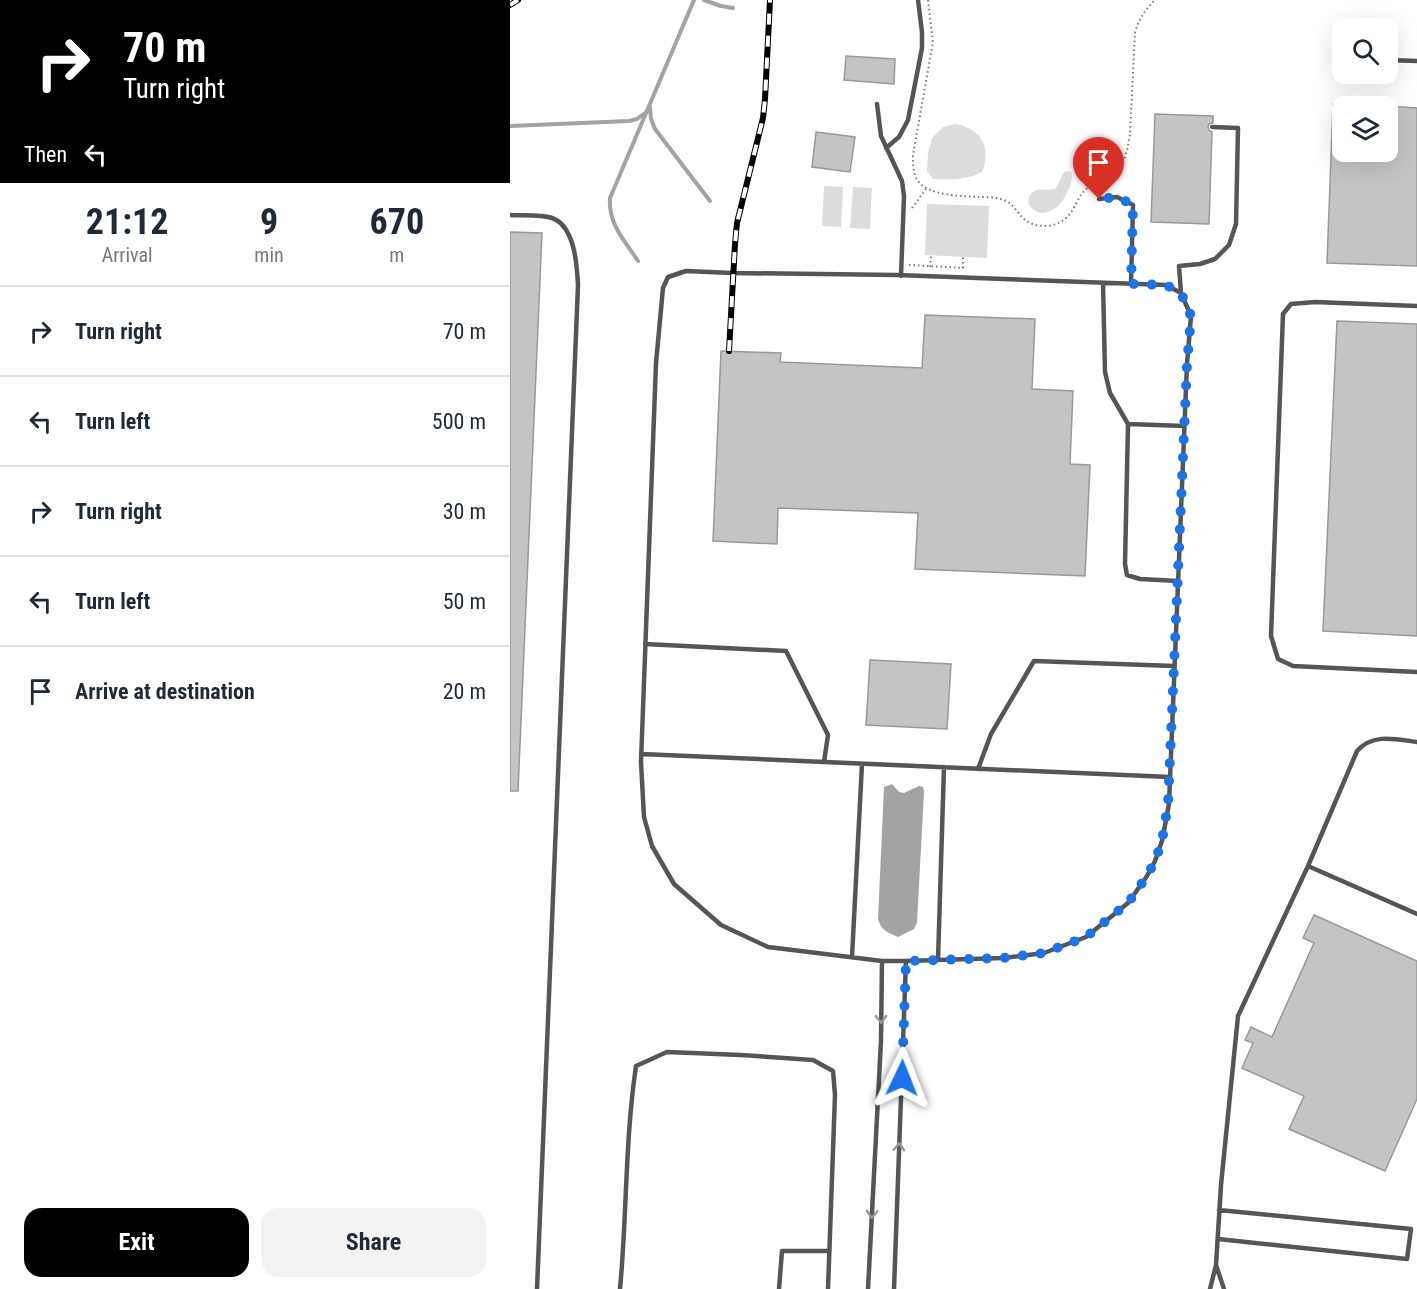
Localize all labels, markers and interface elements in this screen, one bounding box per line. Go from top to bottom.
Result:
map controls [1332,18,1398,162]
button: search [1332,18,1398,84]
text: 70 m [123,23,206,72]
icon: right [24,24,102,102]
text: Turn right [123,73,225,105]
button: layers [1332,96,1398,162]
pin [1073,137,1124,199]
icon: left [79,138,112,171]
text: Then [24,142,67,167]
icon: arrive [1082,146,1115,179]
text: 21:12 [86,201,168,243]
text: 9 [260,201,278,243]
text: 670 [370,201,424,243]
text: Arrival [102,243,153,267]
text: min [254,243,284,267]
text: m [389,243,404,267]
icon: right [24,315,57,348]
text: Turn right [75,319,162,344]
text: 70 m [443,319,486,344]
icon: left [24,405,57,438]
text: Turn left [75,409,150,434]
text: 500 m [432,409,486,434]
icon: right [24,495,57,528]
text: Turn right [75,499,162,524]
text: 30 m [443,499,486,524]
icon: left [24,585,57,618]
text: Turn left [75,589,150,614]
text: 50 m [443,589,486,614]
icon: arrive [24,675,57,708]
text: Arrive at destination [75,679,255,704]
text: 20 m [443,679,486,704]
one-way arrow [875,1015,887,1024]
position arrow [870,1046,934,1110]
one-way arrow [893,1142,906,1151]
button: Exit [24,1208,249,1277]
button: Share [261,1208,486,1277]
one-way arrow [866,1210,879,1219]

